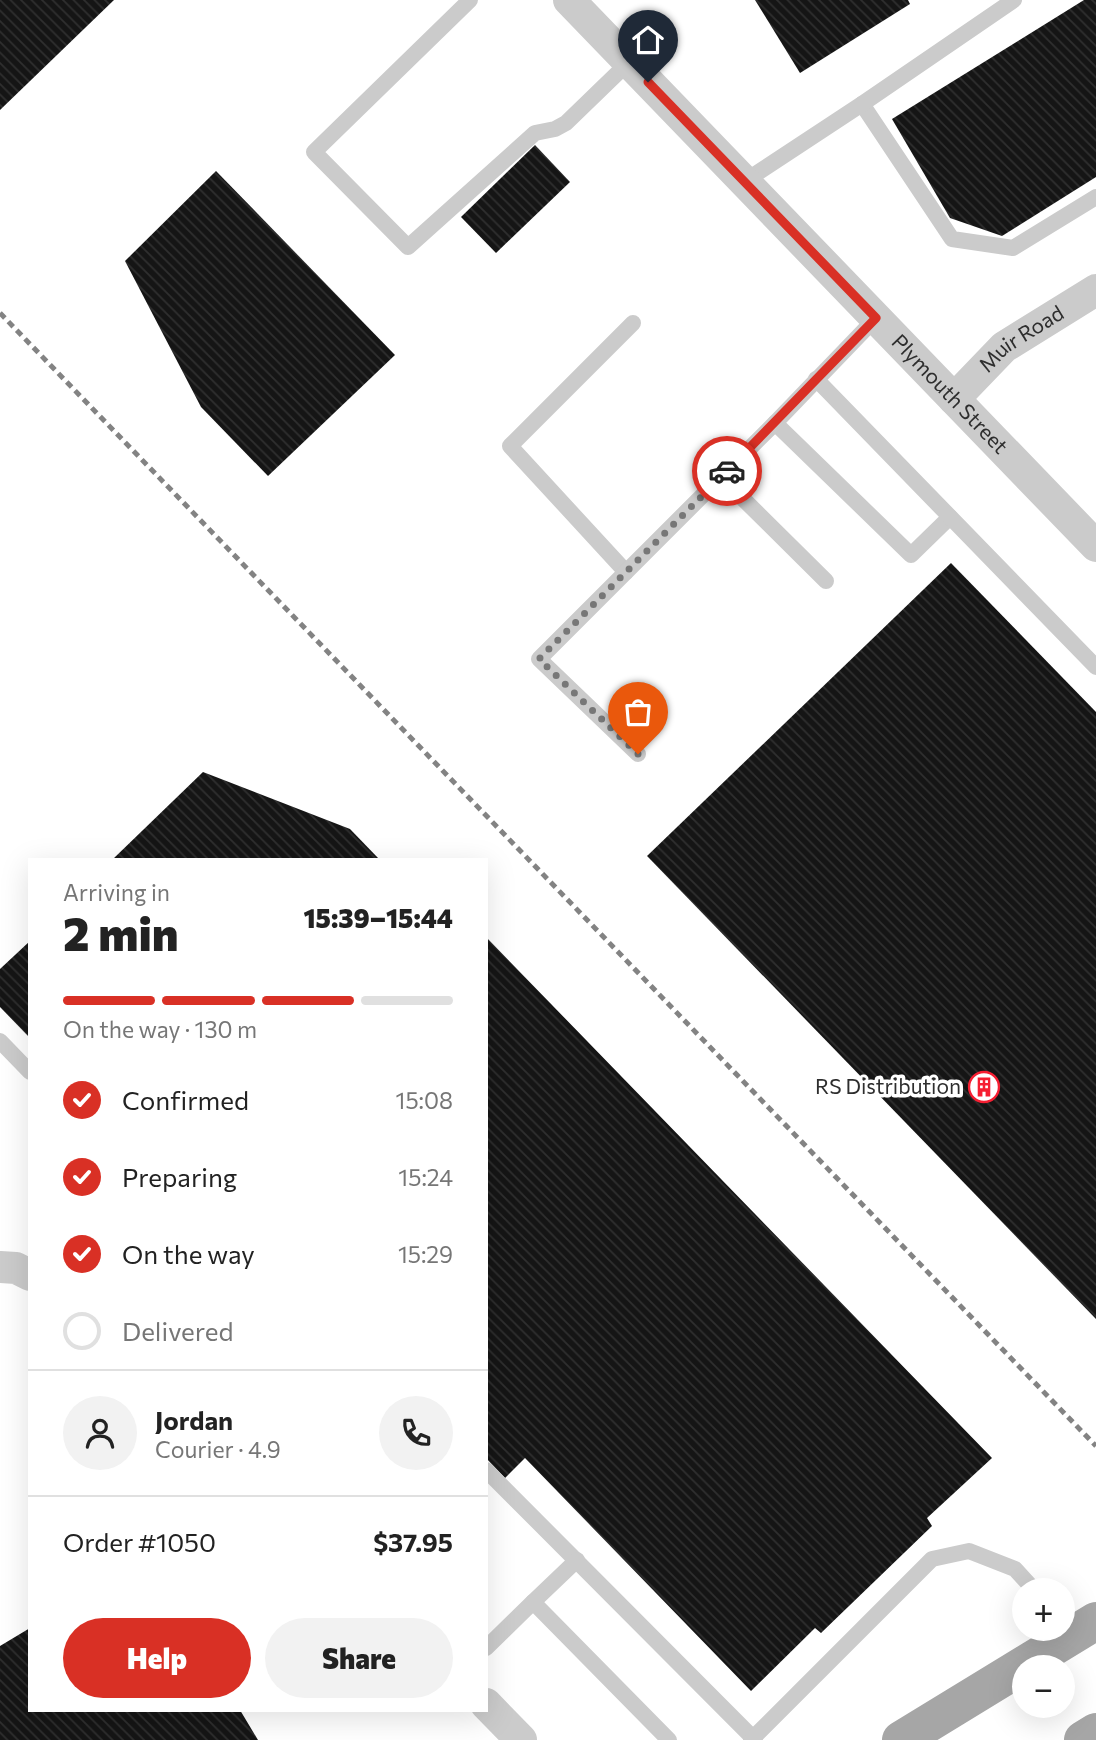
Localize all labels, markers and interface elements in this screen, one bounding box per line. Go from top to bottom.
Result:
pin [618,10,678,82]
icon: home [629,21,667,59]
street label: Muir Road [973,299,1068,377]
street label: Plymouth Street [887,328,1014,458]
courier [692,436,762,506]
icon: car [708,452,746,490]
pin [608,682,668,754]
icon: bag [619,693,657,731]
text: Arriving in [63,878,170,906]
text: 15:39–15:44 [303,902,453,933]
text: 2 min [63,904,179,960]
text: On the way · 130 m [63,1015,257,1043]
building icon: RS Distribution [967,1070,1001,1104]
place label: RS Distribution [815,1073,961,1098]
icon: check [63,1081,101,1119]
text: Confirmed [122,1084,249,1115]
text: 15:08 [396,1086,453,1114]
icon: check [63,1158,101,1196]
text: Preparing [122,1161,237,1192]
text: 15:24 [398,1163,453,1191]
icon: check [63,1235,101,1273]
text: On the way [122,1238,255,1269]
text: 15:29 [398,1240,453,1268]
text: Delivered [122,1315,233,1346]
button: person [63,1396,137,1470]
button: phone [379,1396,453,1470]
text: Jordan [155,1404,233,1435]
text: Courier · 4.9 [155,1435,281,1463]
text: Order #1050 [63,1526,216,1557]
text: $37.95 [373,1526,453,1557]
map controls [1012,1578,1075,1718]
button: + [1012,1578,1075,1641]
button: Help [63,1618,251,1698]
button: Share [265,1618,453,1698]
button: − [1012,1655,1075,1718]

